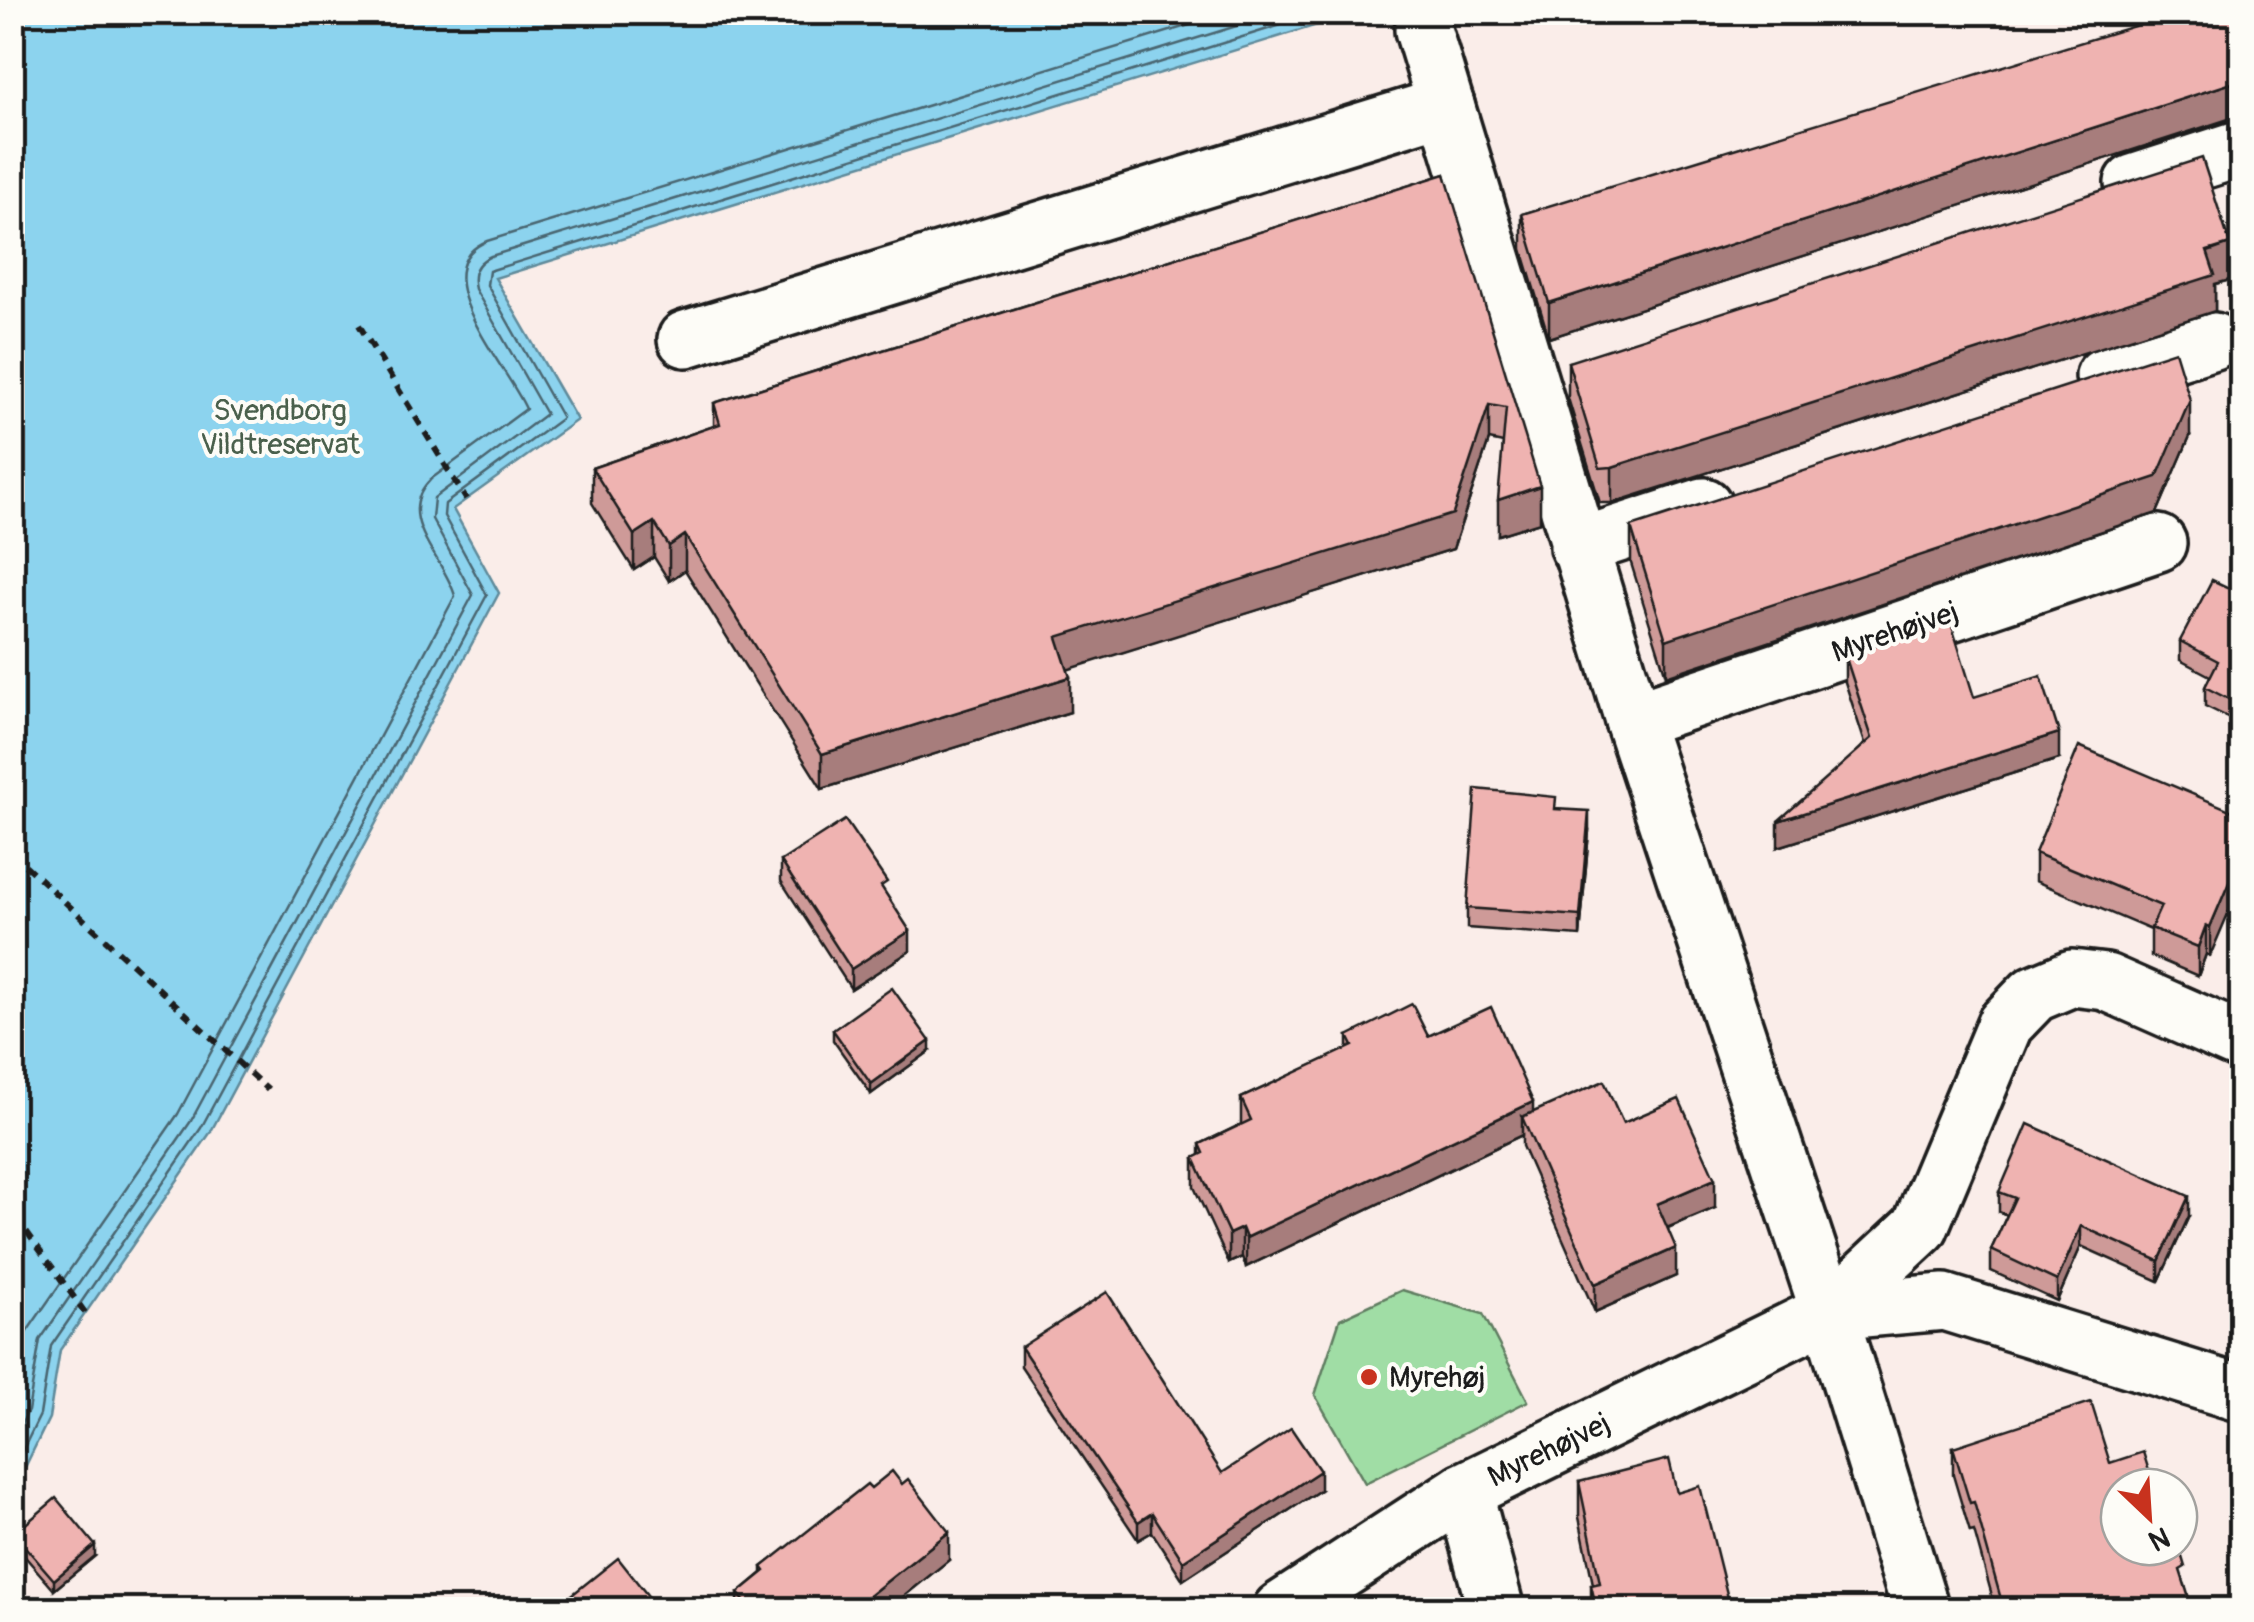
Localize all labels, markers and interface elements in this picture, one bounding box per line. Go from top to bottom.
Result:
park label: Svendborg Vildtreservat [200,392,361,463]
street label: Myrehøjvej [1827,593,1963,671]
place label: Myrehøj [1389,1359,1485,1396]
marker: Myrehøj [1358,1366,1380,1388]
street label: Myrehøjvej [1482,1405,1616,1495]
north arrow [2099,1467,2199,1567]
text: N [2143,1518,2175,1558]

